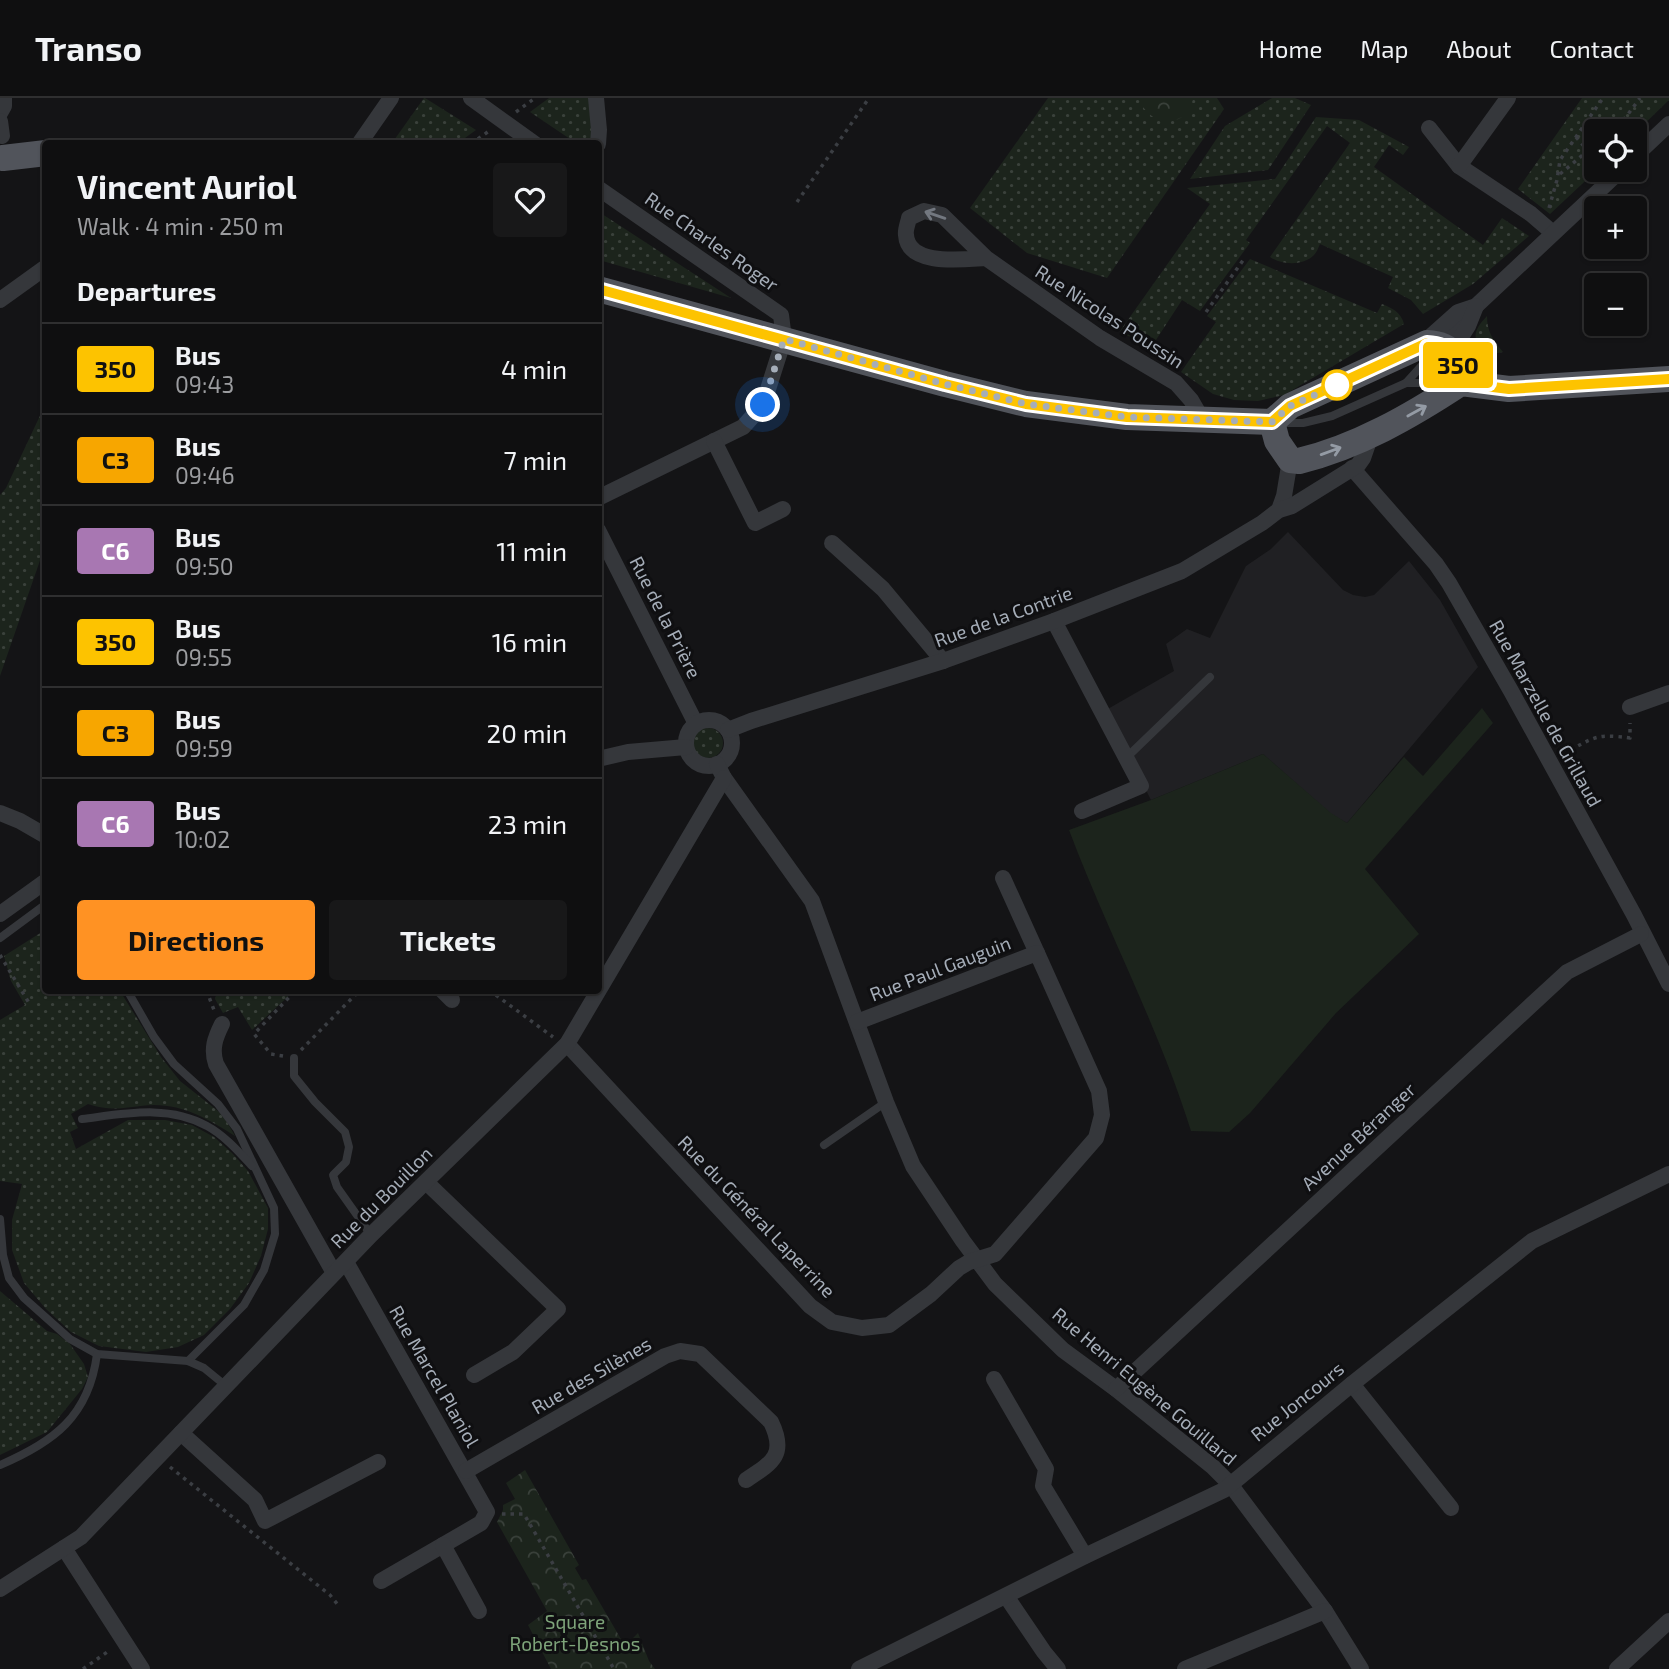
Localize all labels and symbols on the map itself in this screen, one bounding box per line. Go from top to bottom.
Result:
street label: Rue Charles Roger [641,186,783,296]
one-way arrow [925,208,946,220]
street label: Rue Nicolas Poussin [1031,259,1189,373]
line badge: 350 [1418,342,1498,388]
unlabelled marker [1322,370,1352,400]
your location [745,387,780,422]
one-way arrow [1406,404,1427,417]
one-way arrow [1320,444,1342,456]
street label: Rue de la Prière [625,552,707,682]
street label: Rue de la Contrie [931,580,1075,652]
street label: Rue Marzelle de Grillaud [1485,615,1607,811]
street label: Rue Paul Gauguin [866,931,1014,1005]
street label: Avenue Béranger [1296,1077,1420,1195]
street label: Rue du Général Laperrine [674,1130,840,1302]
street label: Rue du Bouillon [325,1141,437,1253]
street label: Rue Marcel Planiol [385,1301,485,1451]
street label: Rue Henri Eugène Gouillard [1048,1302,1242,1470]
street label: Rue des Silènes [527,1332,655,1418]
street label: Rue Joncours [1246,1357,1348,1445]
park label: Square Robert-Desnos [510,1610,640,1655]

